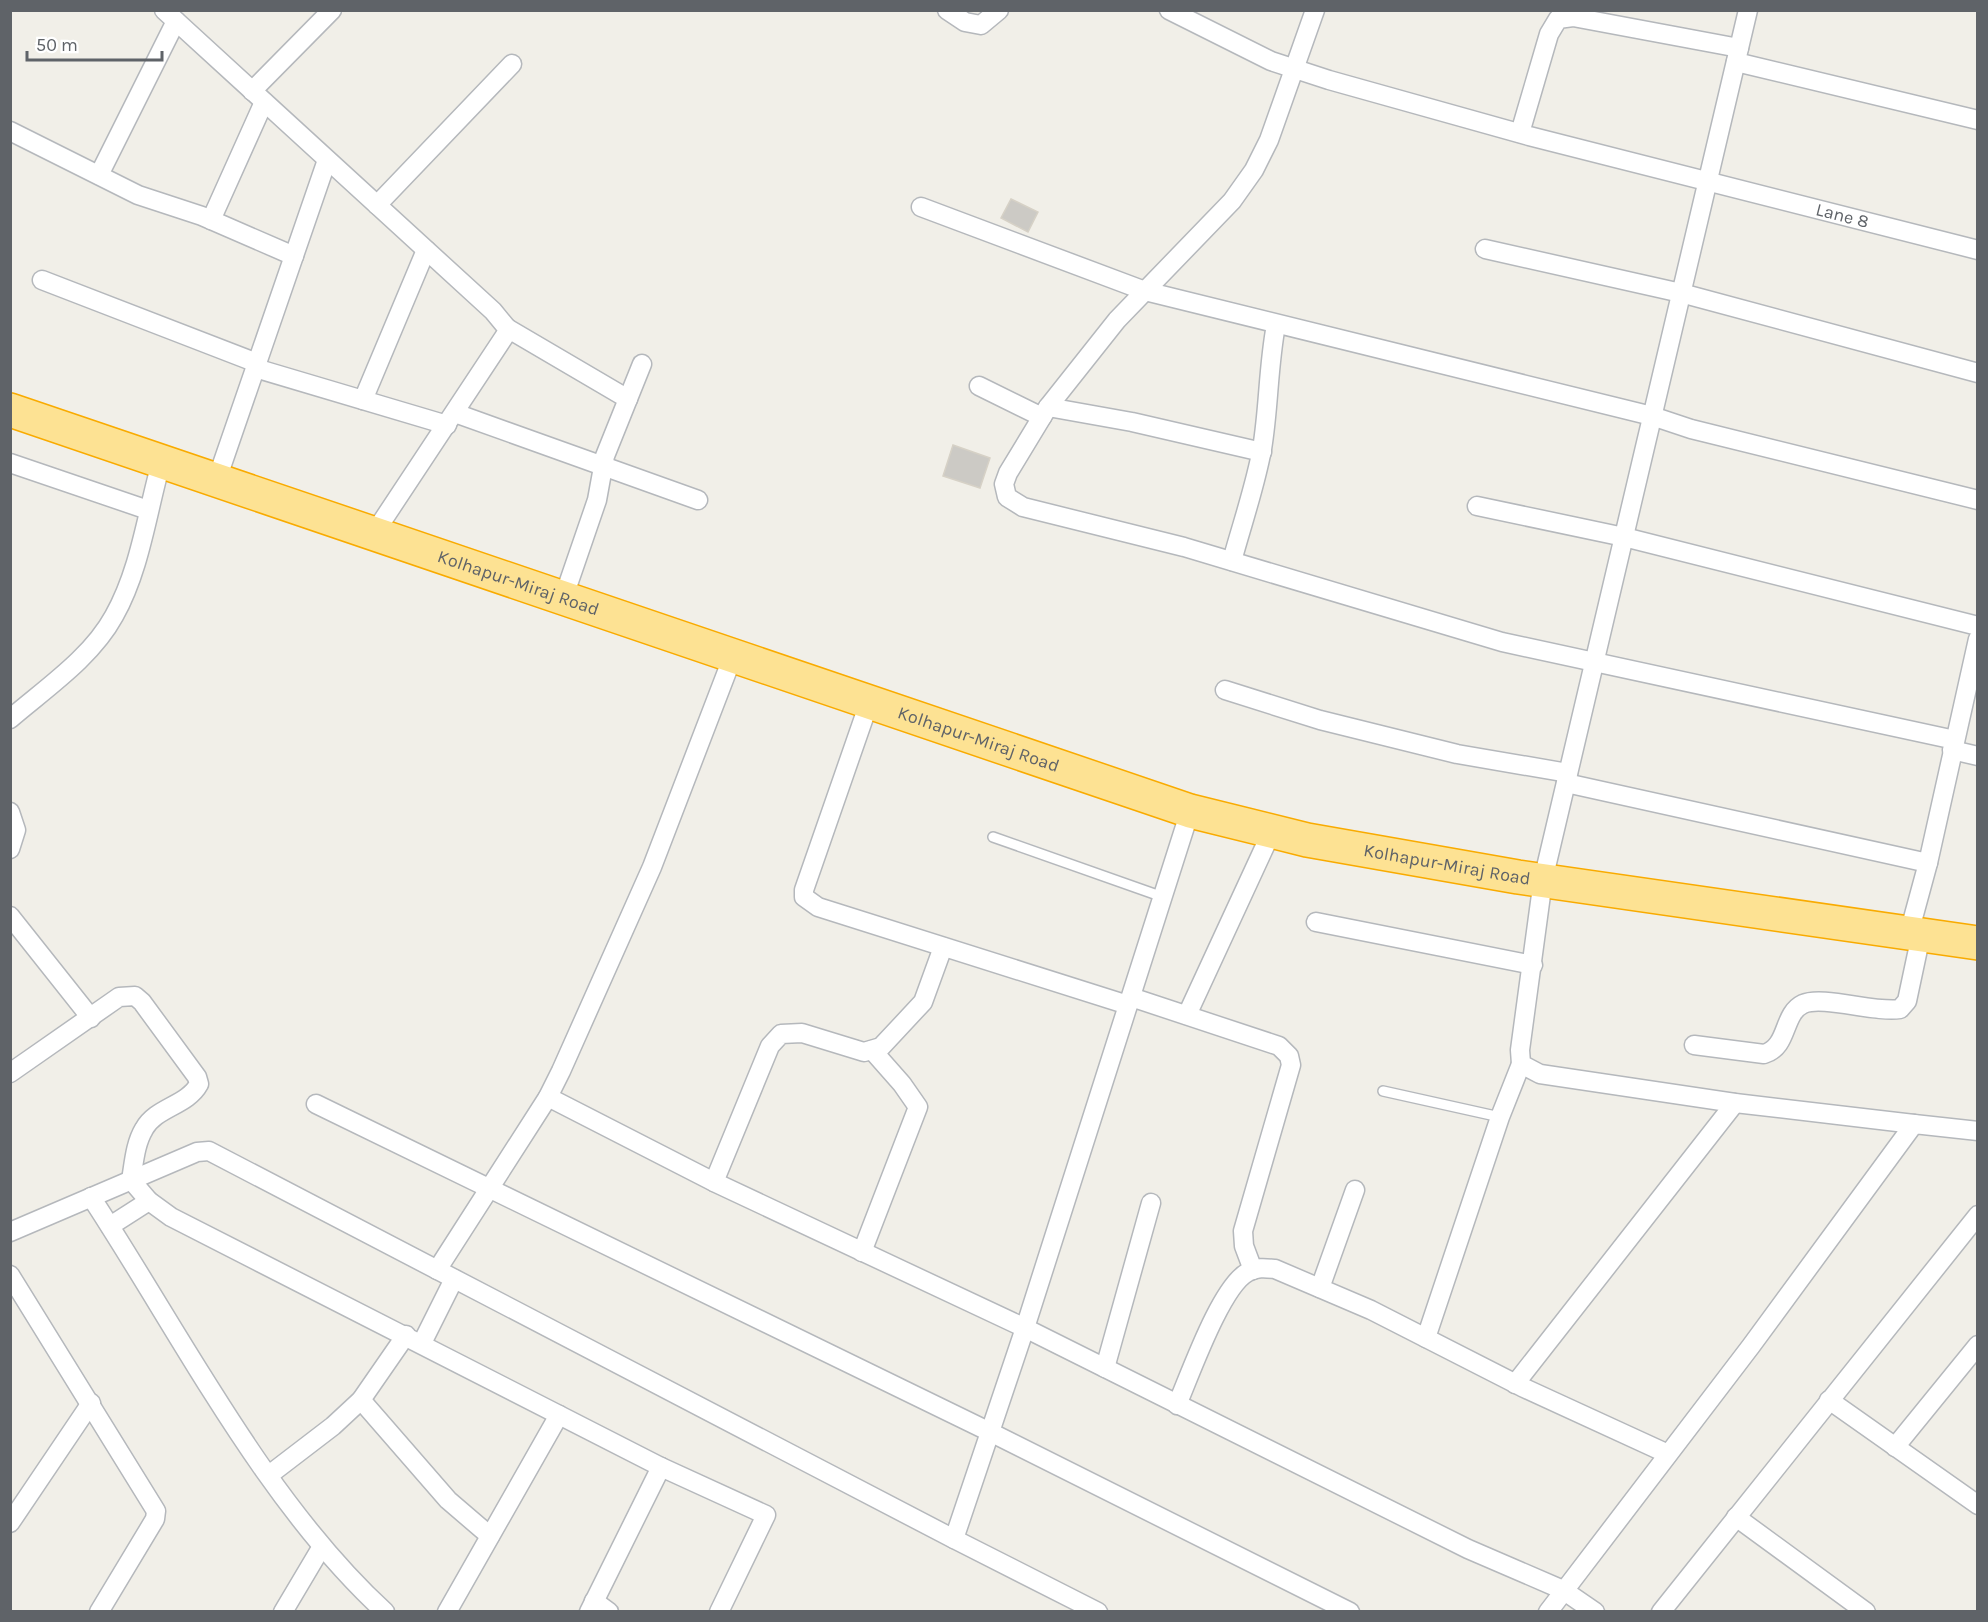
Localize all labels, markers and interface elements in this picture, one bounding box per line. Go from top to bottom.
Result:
scale bar [27,24,162,62]
text: 50 m [36,34,78,56]
street label: Lane 8 [1814,198,1871,233]
street label: Kolhapur-Miraj Road [435,545,602,620]
street label: Kolhapur-Miraj Road [895,702,1062,777]
street label: Kolhapur-Miraj Road [1362,839,1532,890]

